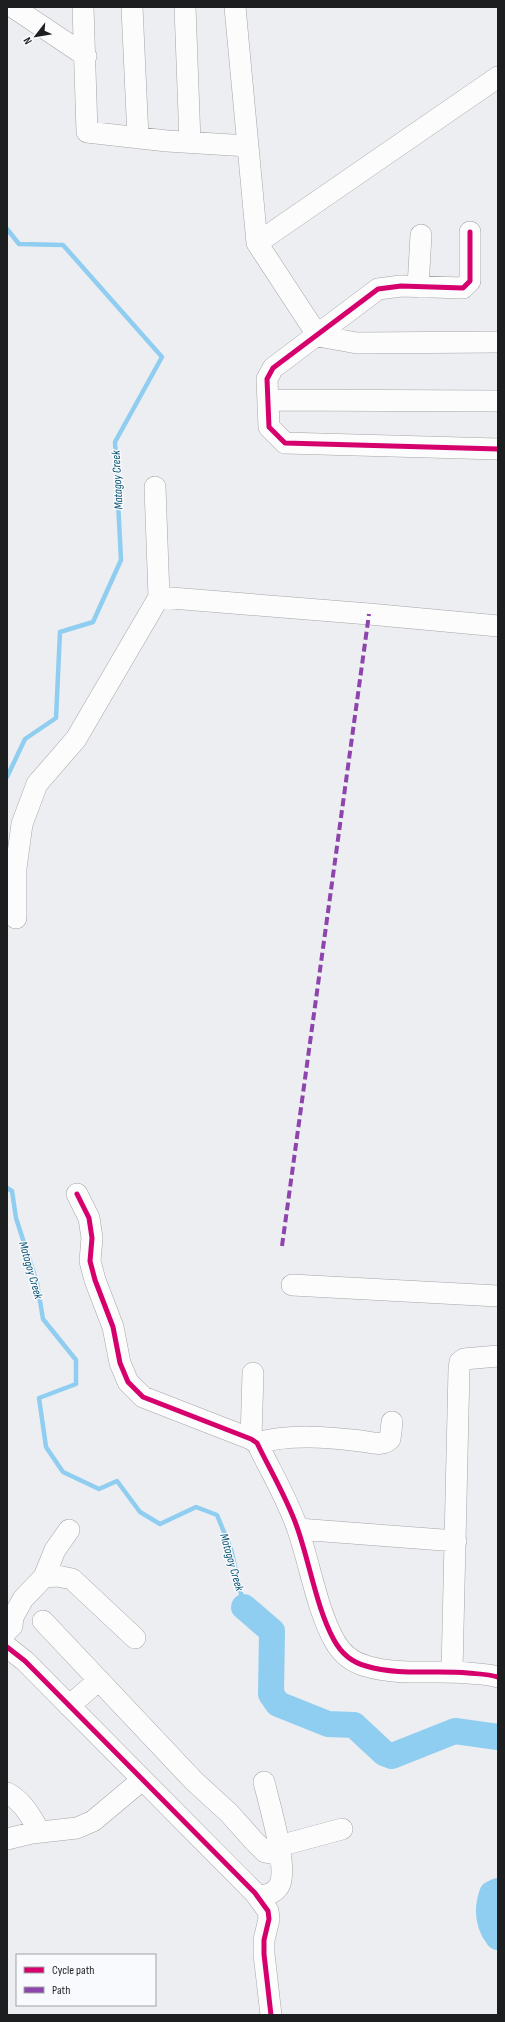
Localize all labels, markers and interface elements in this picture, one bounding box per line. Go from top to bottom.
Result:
north arrow [16,16,56,56]
text: N [21,35,35,47]
water label: Matagoy Creek [108,450,127,510]
water label: Matagoy Creek [15,1240,46,1301]
water label: Matagoy Creek [216,1532,247,1593]
legend [16,1954,156,2006]
text: Cycle path [52,1963,94,1978]
text: Path [52,1983,70,1998]

